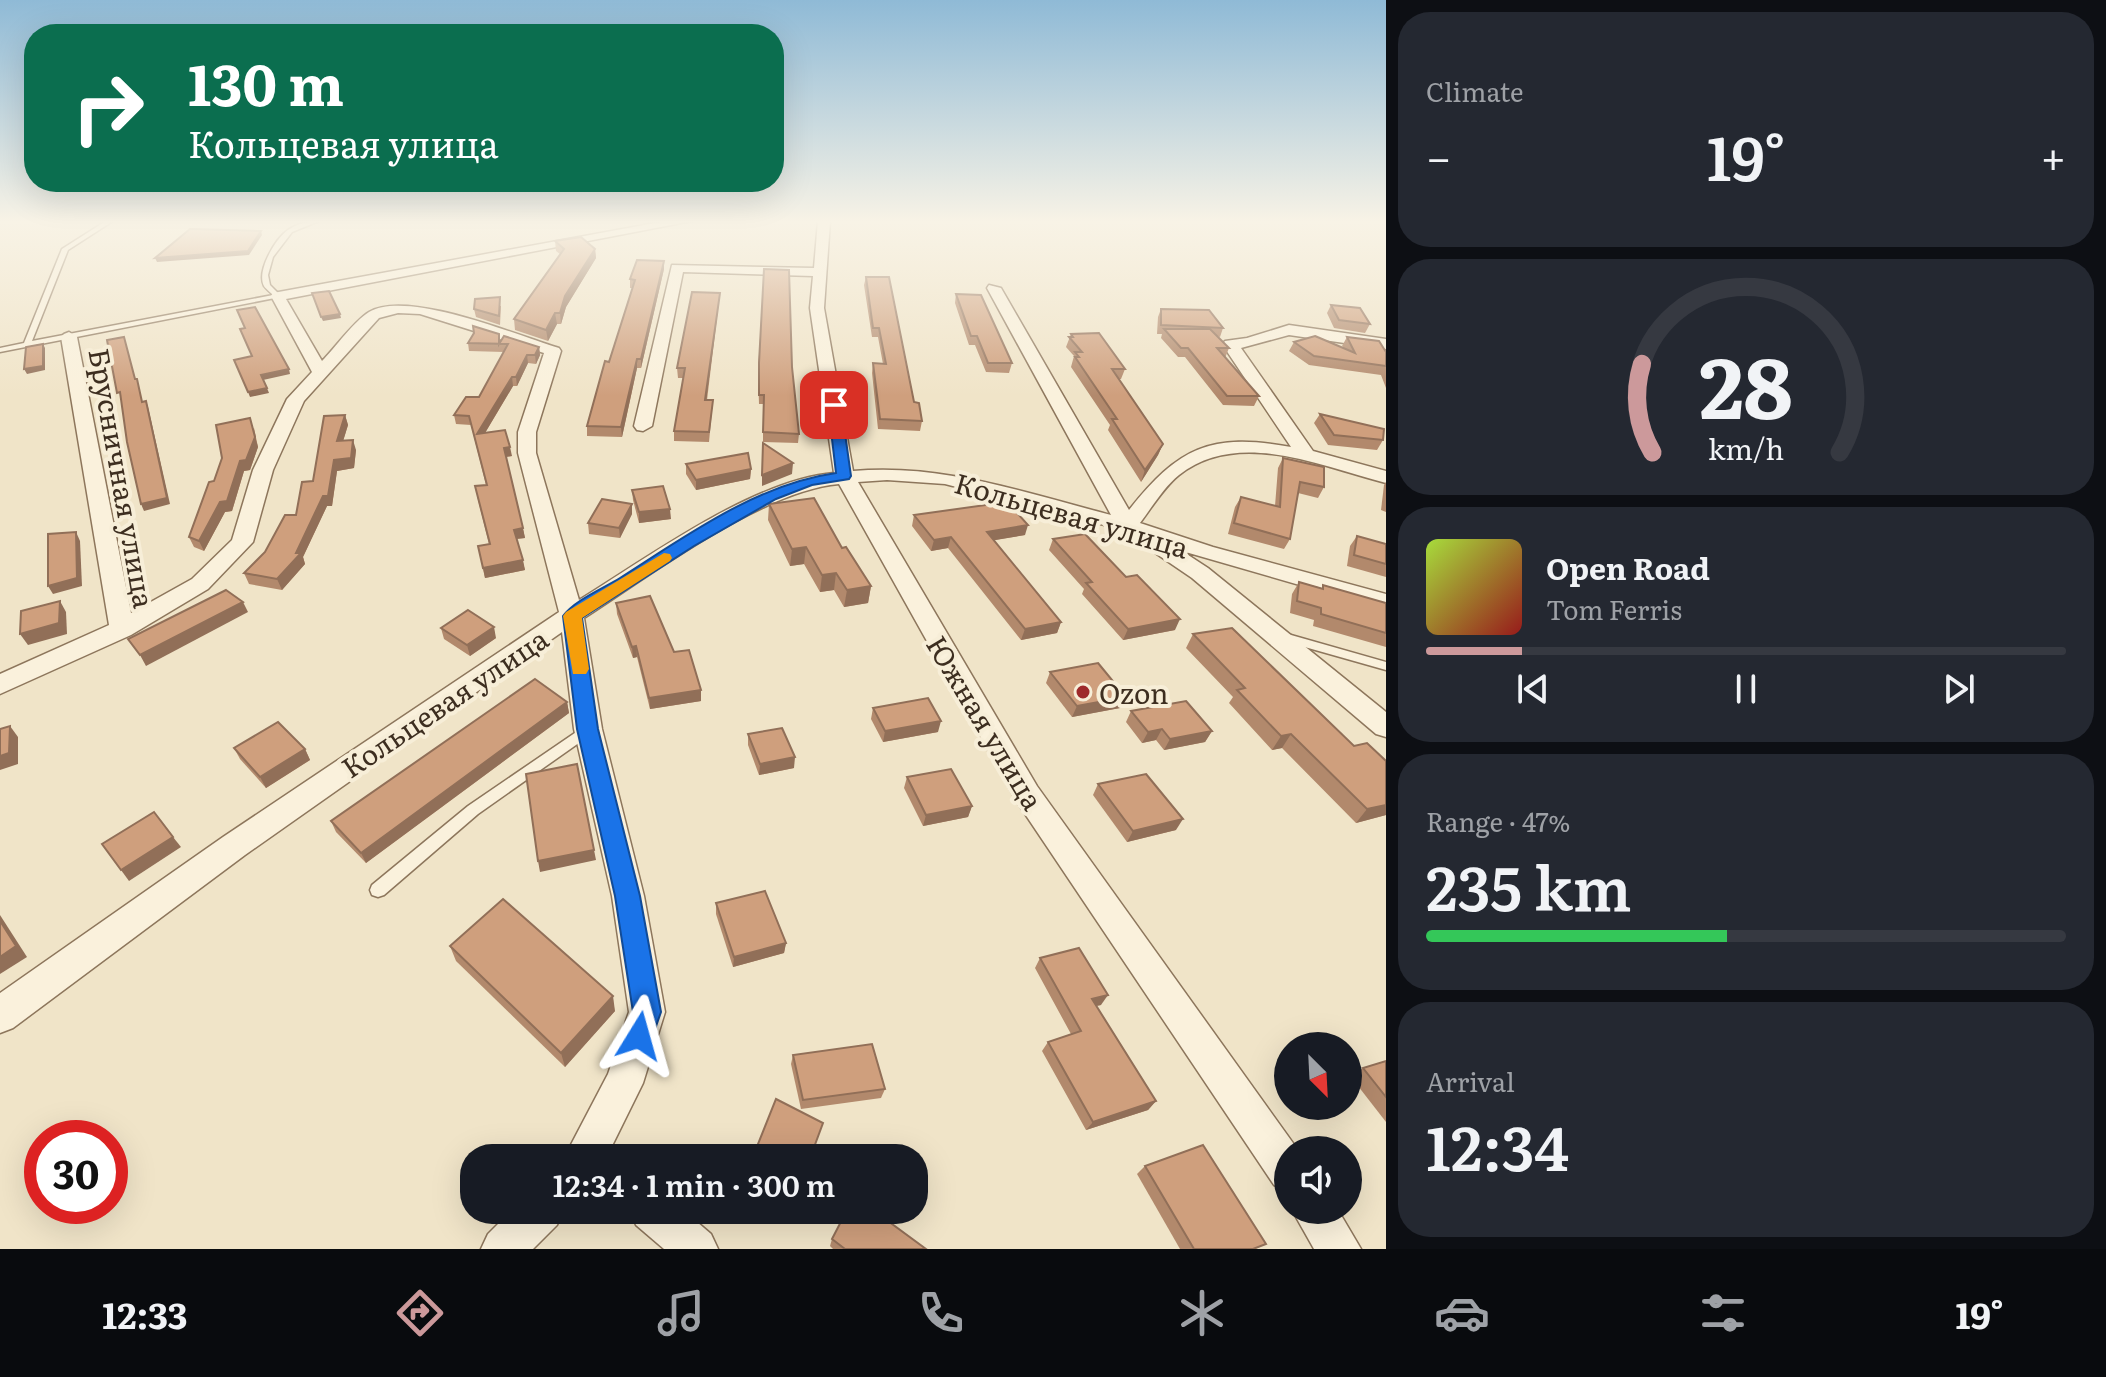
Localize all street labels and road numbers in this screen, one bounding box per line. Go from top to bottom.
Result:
street label: Брусничная улица [79,345,167,611]
street label: Кольцевая улица [950,461,1194,567]
street label: Кольцевая улица [332,617,556,787]
street label: Южная улица [917,627,1055,817]

